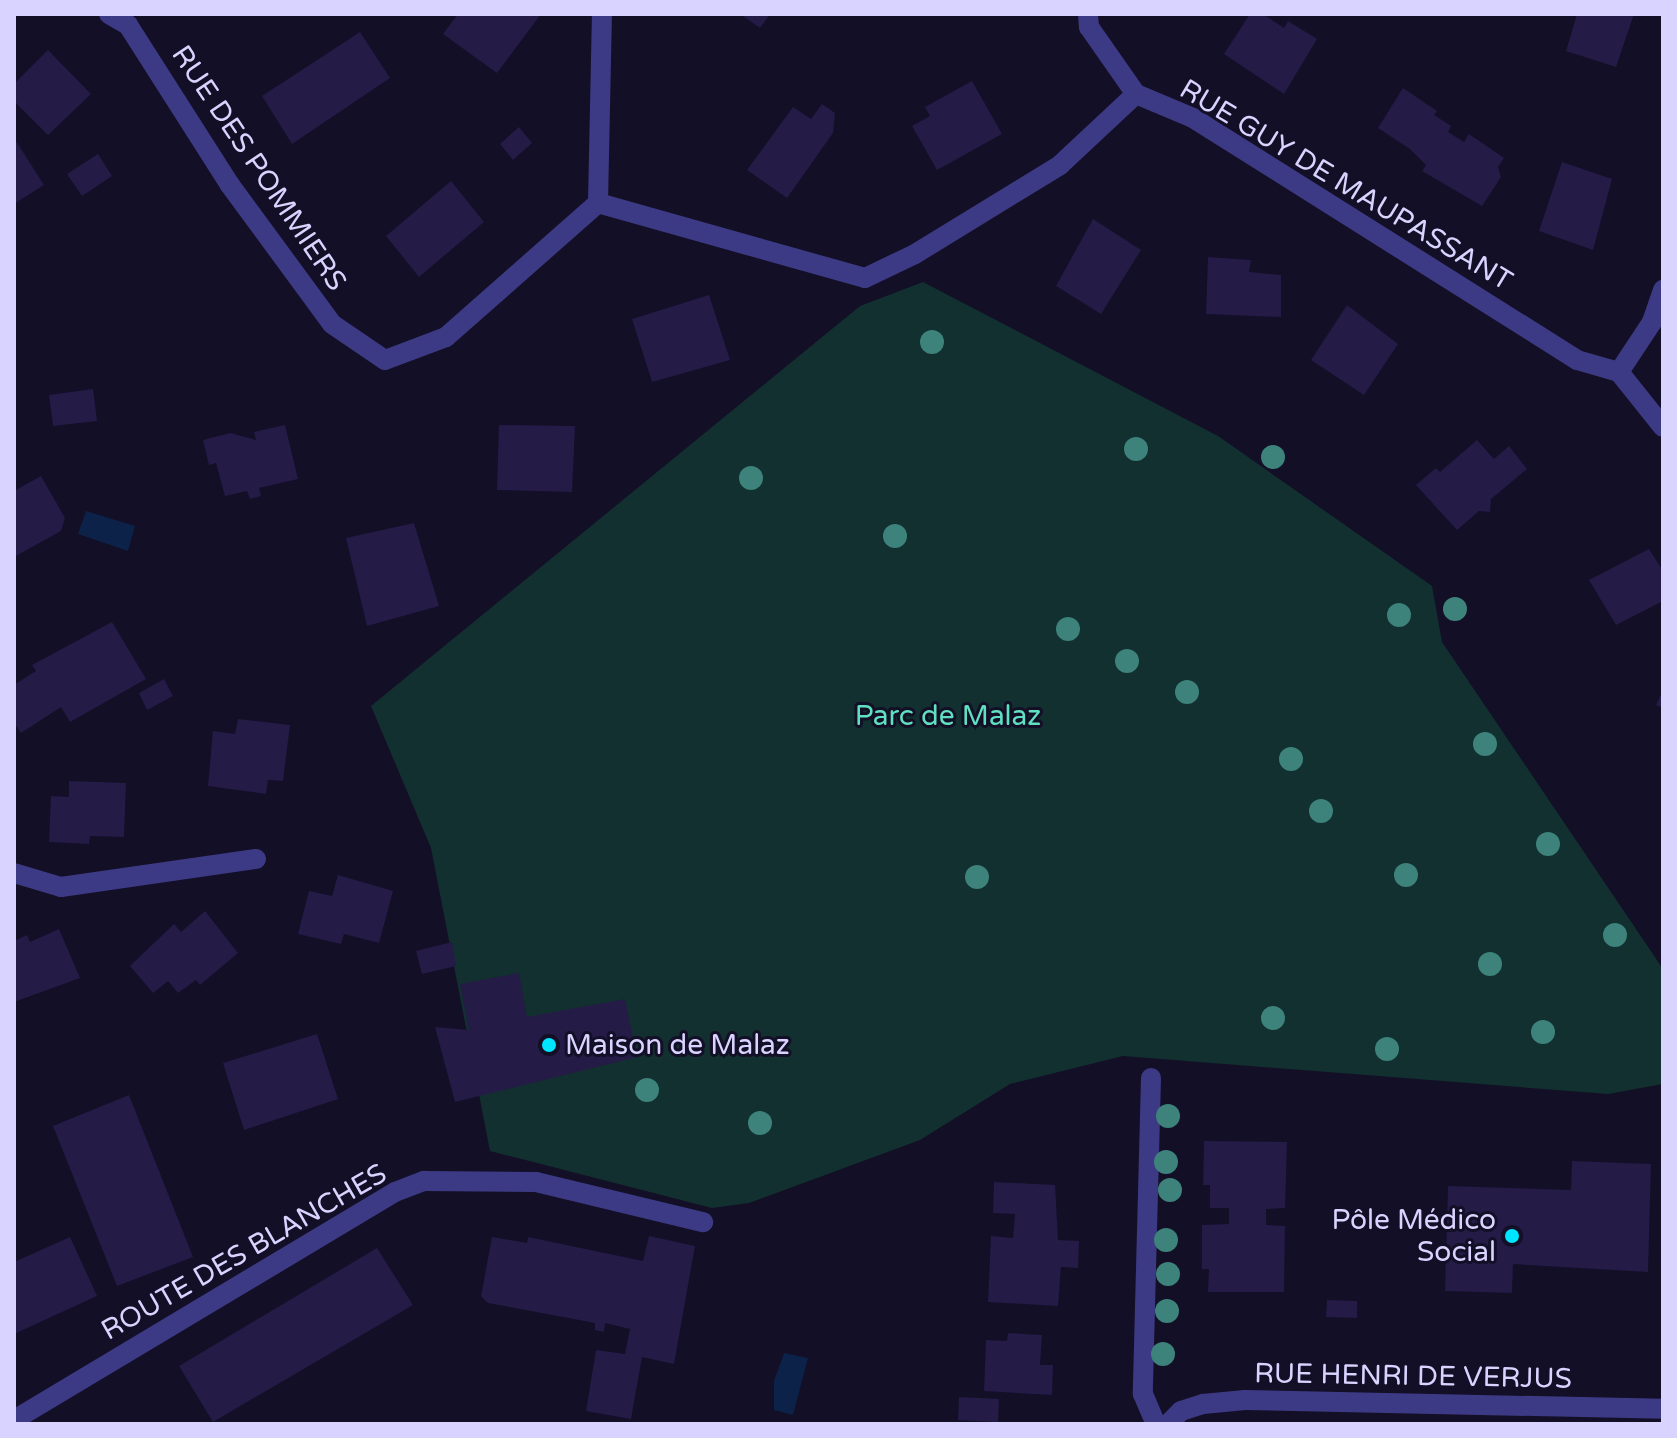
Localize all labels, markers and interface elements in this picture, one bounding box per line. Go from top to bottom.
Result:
street label: RUE DES POMMIERS [164,39,354,297]
street label: RUE GUY DE MAUPASSANT [1174,72,1518,298]
park label: Parc de Malaz [855,699,1041,733]
place label: Maison de Malaz [565,1028,790,1062]
marker: Maison de Malaz [540,1036,558,1054]
street label: ROUTE DES BLANCHES [95,1157,393,1347]
place label: Pôle Médico Social [1331,1203,1496,1269]
marker: Pôle Médico Social [1503,1227,1521,1245]
street label: RUE HENRI DE VERJUS [1254,1356,1572,1396]

